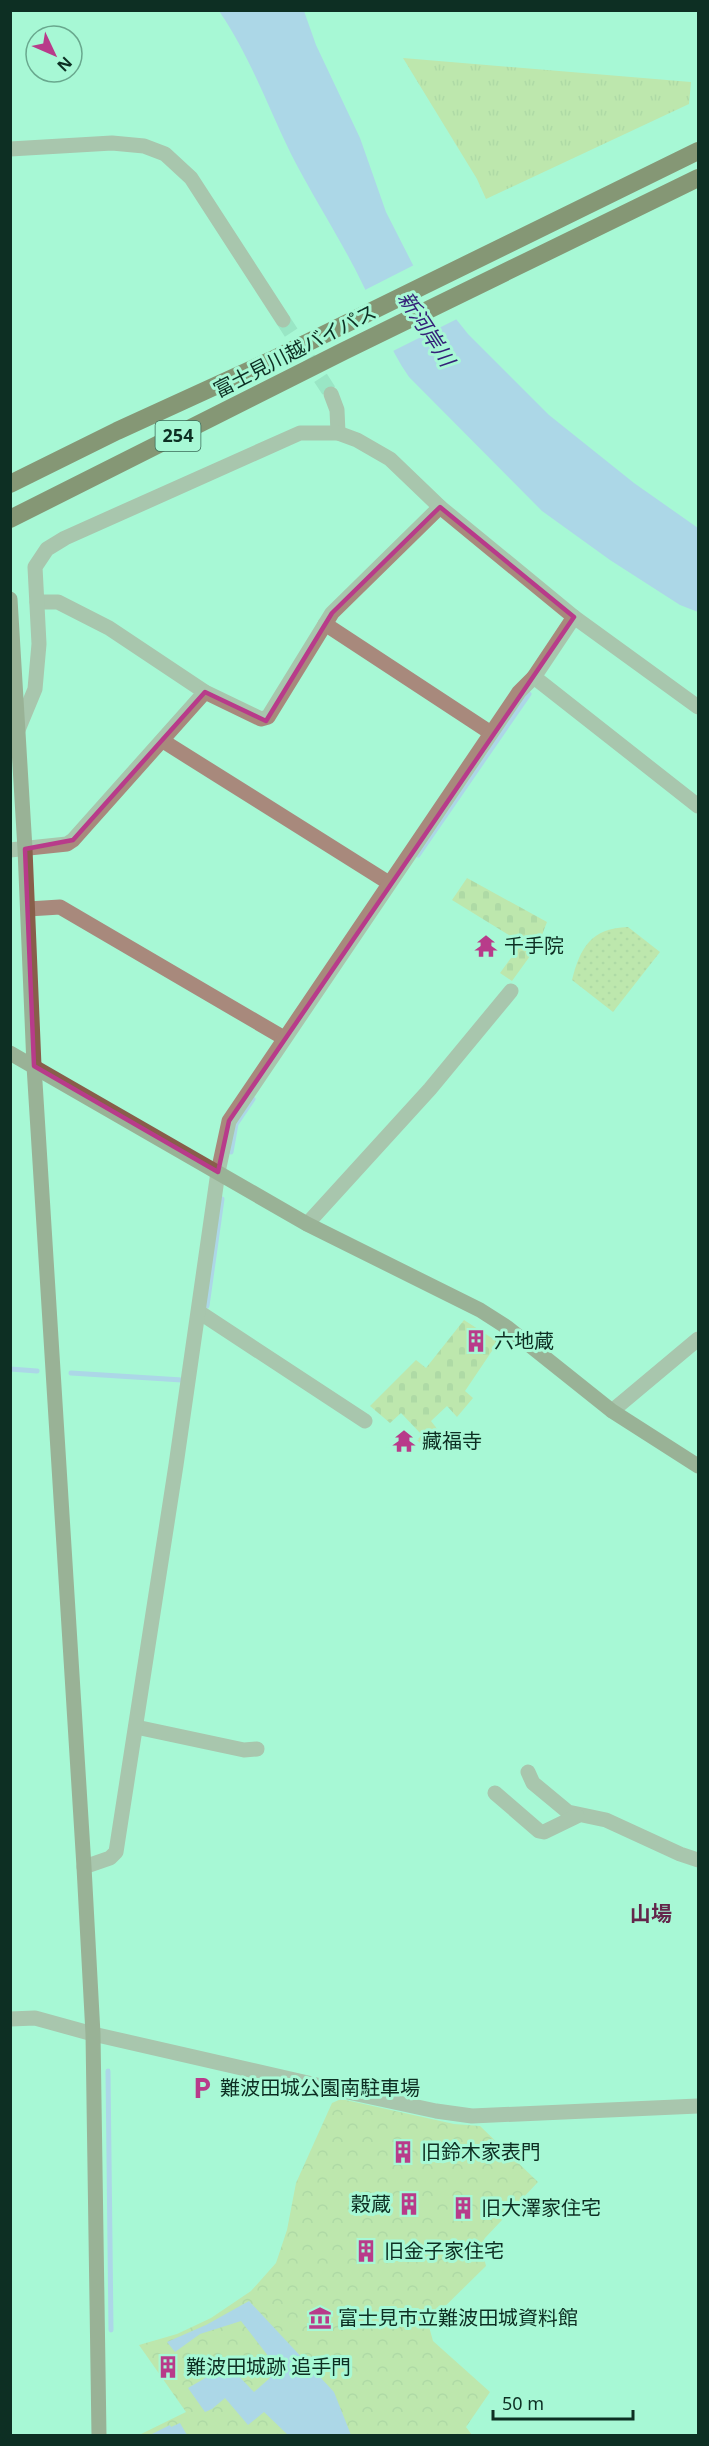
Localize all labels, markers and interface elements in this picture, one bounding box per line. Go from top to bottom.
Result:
north arrow [24,24,84,84]
text: N [52,52,77,77]
water label: 新河岸川 [392,286,463,373]
street label: 富士見川越バイパス [209,298,381,403]
road number: 254 [156,421,201,451]
place label: 千手院 [504,932,564,959]
temple icon: 千手院 [473,933,499,959]
place label: 六地蔵 [494,1327,554,1354]
building icon: 六地蔵 [463,1328,489,1354]
place label: 藏福寺 [422,1427,482,1454]
temple icon: 藏福寺 [391,1428,417,1454]
district label: 山場 [630,1899,672,1927]
place label: 難波田城公園南駐車場 [220,2074,420,2101]
parking icon: 難波田城公園南駐車場 [189,2075,215,2101]
place label: 旧鈴木家表門 [421,2138,541,2165]
building icon: 旧鈴木家表門 [390,2139,416,2165]
place label: 穀蔵 [351,2190,391,2217]
building icon: 穀蔵 [396,2191,422,2217]
place label: 旧大澤家住宅 [481,2194,601,2221]
building icon: 旧大澤家住宅 [450,2195,476,2221]
place label: 旧金子家住宅 [384,2237,504,2264]
building icon: 旧金子家住宅 [353,2238,379,2264]
place label: 富士見市立難波田城資料館 [338,2304,578,2331]
museum icon: 富士見市立難波田城資料館 [307,2305,333,2331]
place label: 難波田城跡 追手門 [186,2353,351,2380]
building icon: 難波田城跡 追手門 [155,2354,181,2380]
scale bar [493,2383,632,2421]
text: 50 m [502,2391,544,2415]

